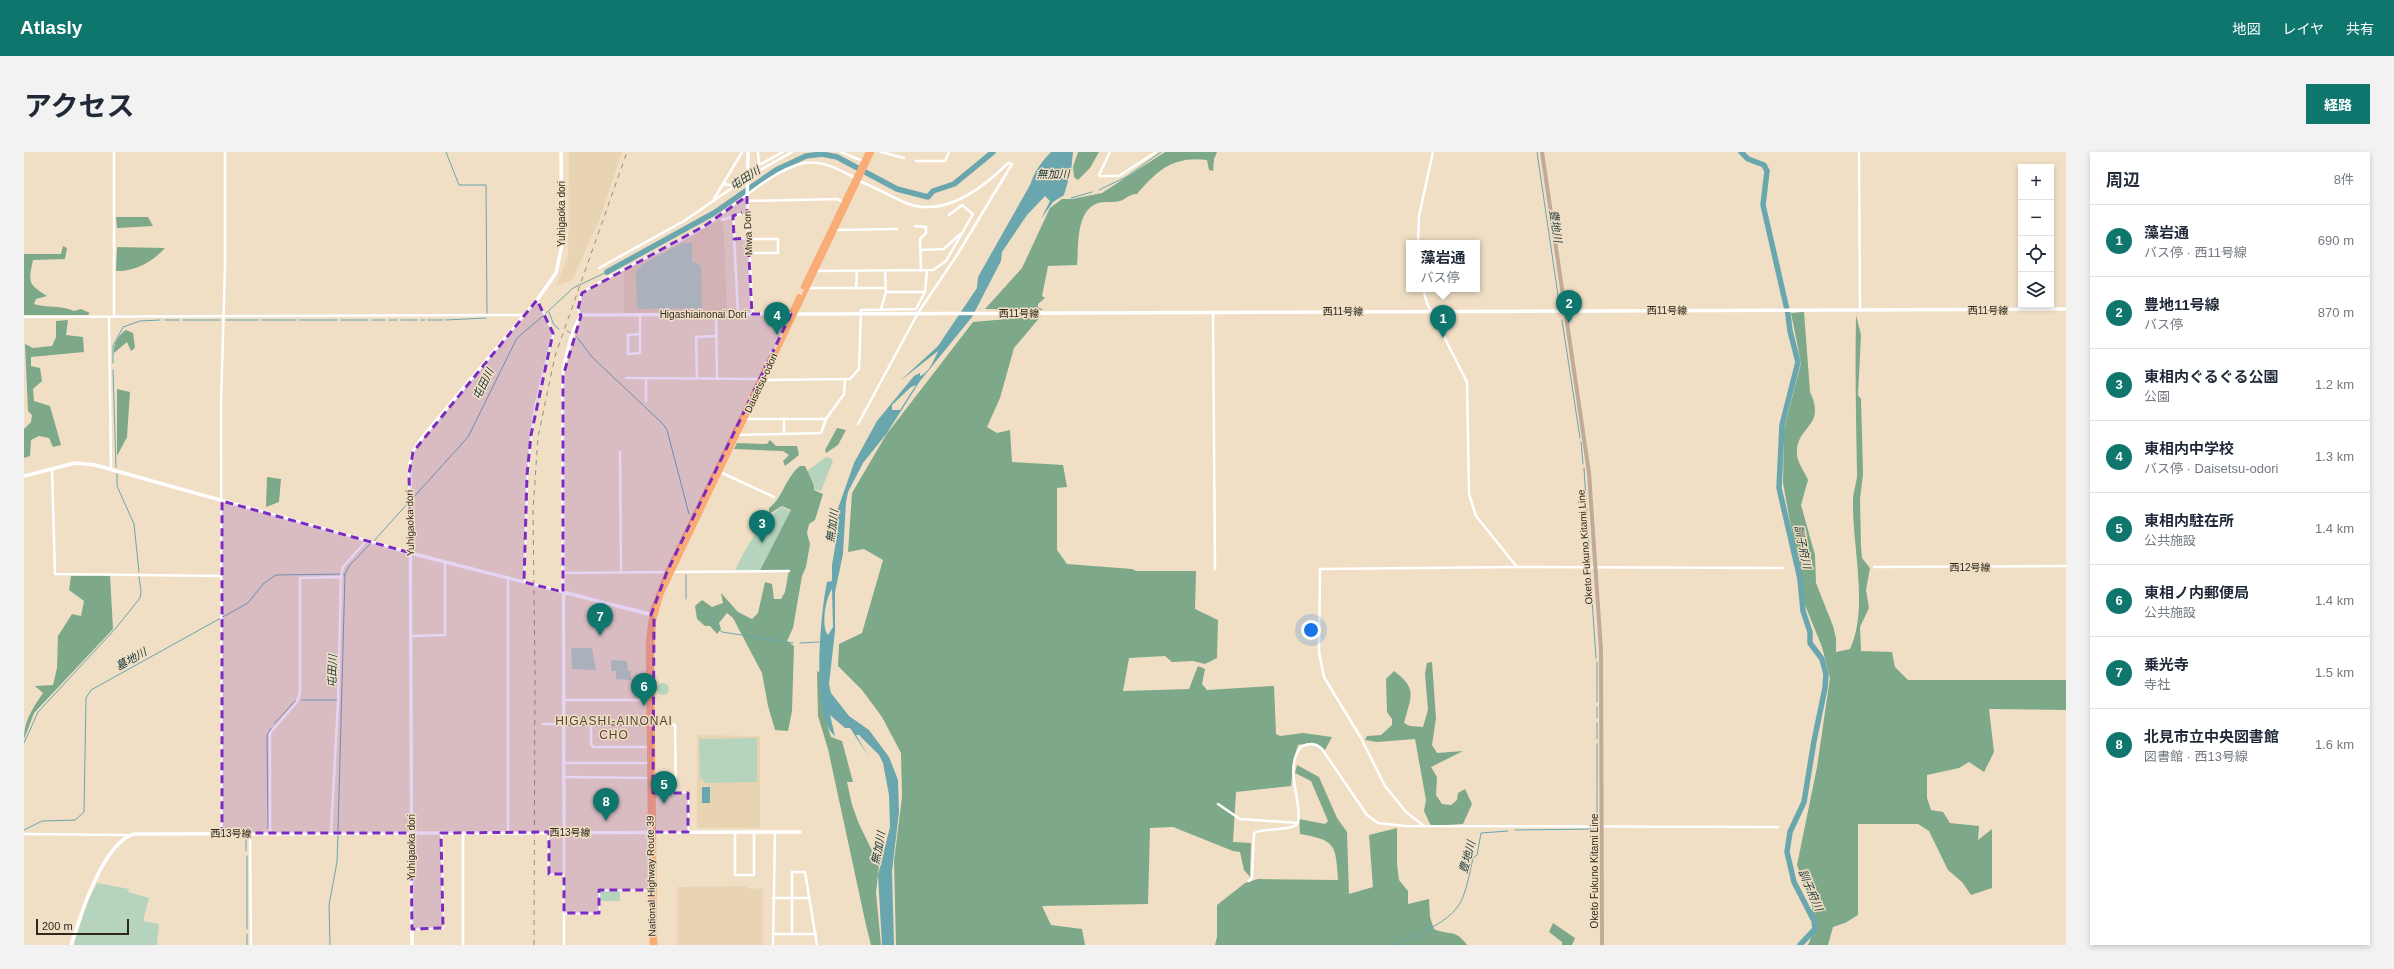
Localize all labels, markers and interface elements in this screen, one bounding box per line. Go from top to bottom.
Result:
text: Atlasly [20,17,82,38]
text: 地図 [2232,21,2260,37]
text: レイヤ [2282,21,2324,37]
text: 共有 [2346,21,2374,37]
button: 経路 [2306,84,2370,124]
text: アクセス [24,91,135,122]
water label: 屯田川 [728,163,763,192]
map controls [2018,164,2054,308]
button: + [2018,164,2054,200]
water label: 無加川 [1037,168,1070,180]
text: 周辺 [2106,171,2140,190]
text: 8件 [2334,172,2354,187]
street label: Yuhigaoka dori [556,181,567,247]
button: − [2018,200,2054,236]
water label: 豊地川 [1548,209,1564,244]
street label: Miwa Dori [742,211,754,255]
text: 藻岩通 [2144,224,2189,241]
text: 1 [2115,233,2123,248]
text: 690 m [2318,233,2354,248]
button: locate [2018,236,2054,272]
popup [1406,240,1480,292]
text: バス停 · 西11号線 [2144,245,2247,260]
text: 藻岩通 [1420,249,1466,266]
text: バス停 [1420,270,1460,285]
button: layers [2018,272,2054,308]
pin: 2 [1556,290,1582,323]
text: 豊地11号線 [2144,296,2220,313]
pin: 4 [764,302,790,335]
pin: 1 [1430,305,1456,338]
street label: 西11号線 [1647,305,1687,316]
street label: 西11号線 [1968,305,2008,316]
text: 2 [2115,305,2123,320]
text: 870 m [2318,305,2354,320]
street label: 西11号線 [1323,306,1363,317]
street label: 西11号線 [999,308,1039,319]
street label: Higashiainonai Dori [660,309,746,320]
text: バス停 [2144,317,2183,332]
street label: Daisetsu-odori [742,351,780,415]
water label: 屯田川 [470,366,496,401]
text: 東相内ぐるぐる公園 [2144,368,2278,385]
text: 3 [2115,377,2123,392]
text: 1.2 km [2315,377,2354,392]
text: 公園 [2144,389,2170,404]
text: 東相内中学校 [2144,440,2234,457]
text: 4 [2115,449,2123,464]
text: 1.3 km [2315,449,2354,464]
text: バス停 · Daisetsu-odori [2144,461,2278,476]
street label: Oketo Fukuno Kitami Line [1575,489,1594,605]
street label: Yuhigaoka dori [404,490,416,556]
water label: 無加川 [824,508,840,543]
pin: 3 [749,510,775,543]
text: 東相内駐在所 [2144,512,2234,529]
text: 5 [2115,521,2123,536]
text: 1.4 km [2315,521,2354,536]
water label: 訓子府川 [1793,524,1814,571]
text: 公共施設 [2144,533,2196,548]
street label: 西12号線 [1949,562,1991,573]
text: 東相ノ内郵便局 [2144,584,2249,601]
text: 6 [2115,593,2123,608]
text: 1.4 km [2315,593,2354,608]
pin: 7 [587,603,613,636]
text: 公共施設 [2144,605,2196,620]
your location [1301,620,1321,640]
water label: 墓地川 [114,645,149,672]
water label: 屯田川 [325,653,339,688]
text: 乗光寺 [2144,656,2189,673]
text: 7 [2115,665,2123,680]
text: 1.5 km [2315,665,2354,680]
pin: 6 [631,673,657,706]
text: 寺社 [2144,677,2170,692]
district label: HIGASHI-AINONAI CHO [555,714,673,742]
text: 北見市立中央図書館 [2144,728,2279,745]
text: 8 [2115,737,2123,752]
text: 1.6 km [2315,737,2354,752]
text: 図書館 · 西13号線 [2144,749,2248,764]
pin: 5 [651,771,677,804]
pin: 8 [593,788,619,821]
street label: Oketo Fukuno Kitami Line [1589,813,1600,929]
street label: Yuhigaoka dori [406,814,417,880]
street label: National Highway Route 39 [644,815,658,937]
street label: 西13号線 [549,827,591,838]
street label: 西13号線 [210,828,252,839]
water label: 無加川 [869,830,887,865]
water label: 豊地川 [1457,839,1477,874]
water label: 訓子府川 [1797,867,1826,913]
scale bar [36,917,129,936]
text: 200 m [42,920,73,932]

